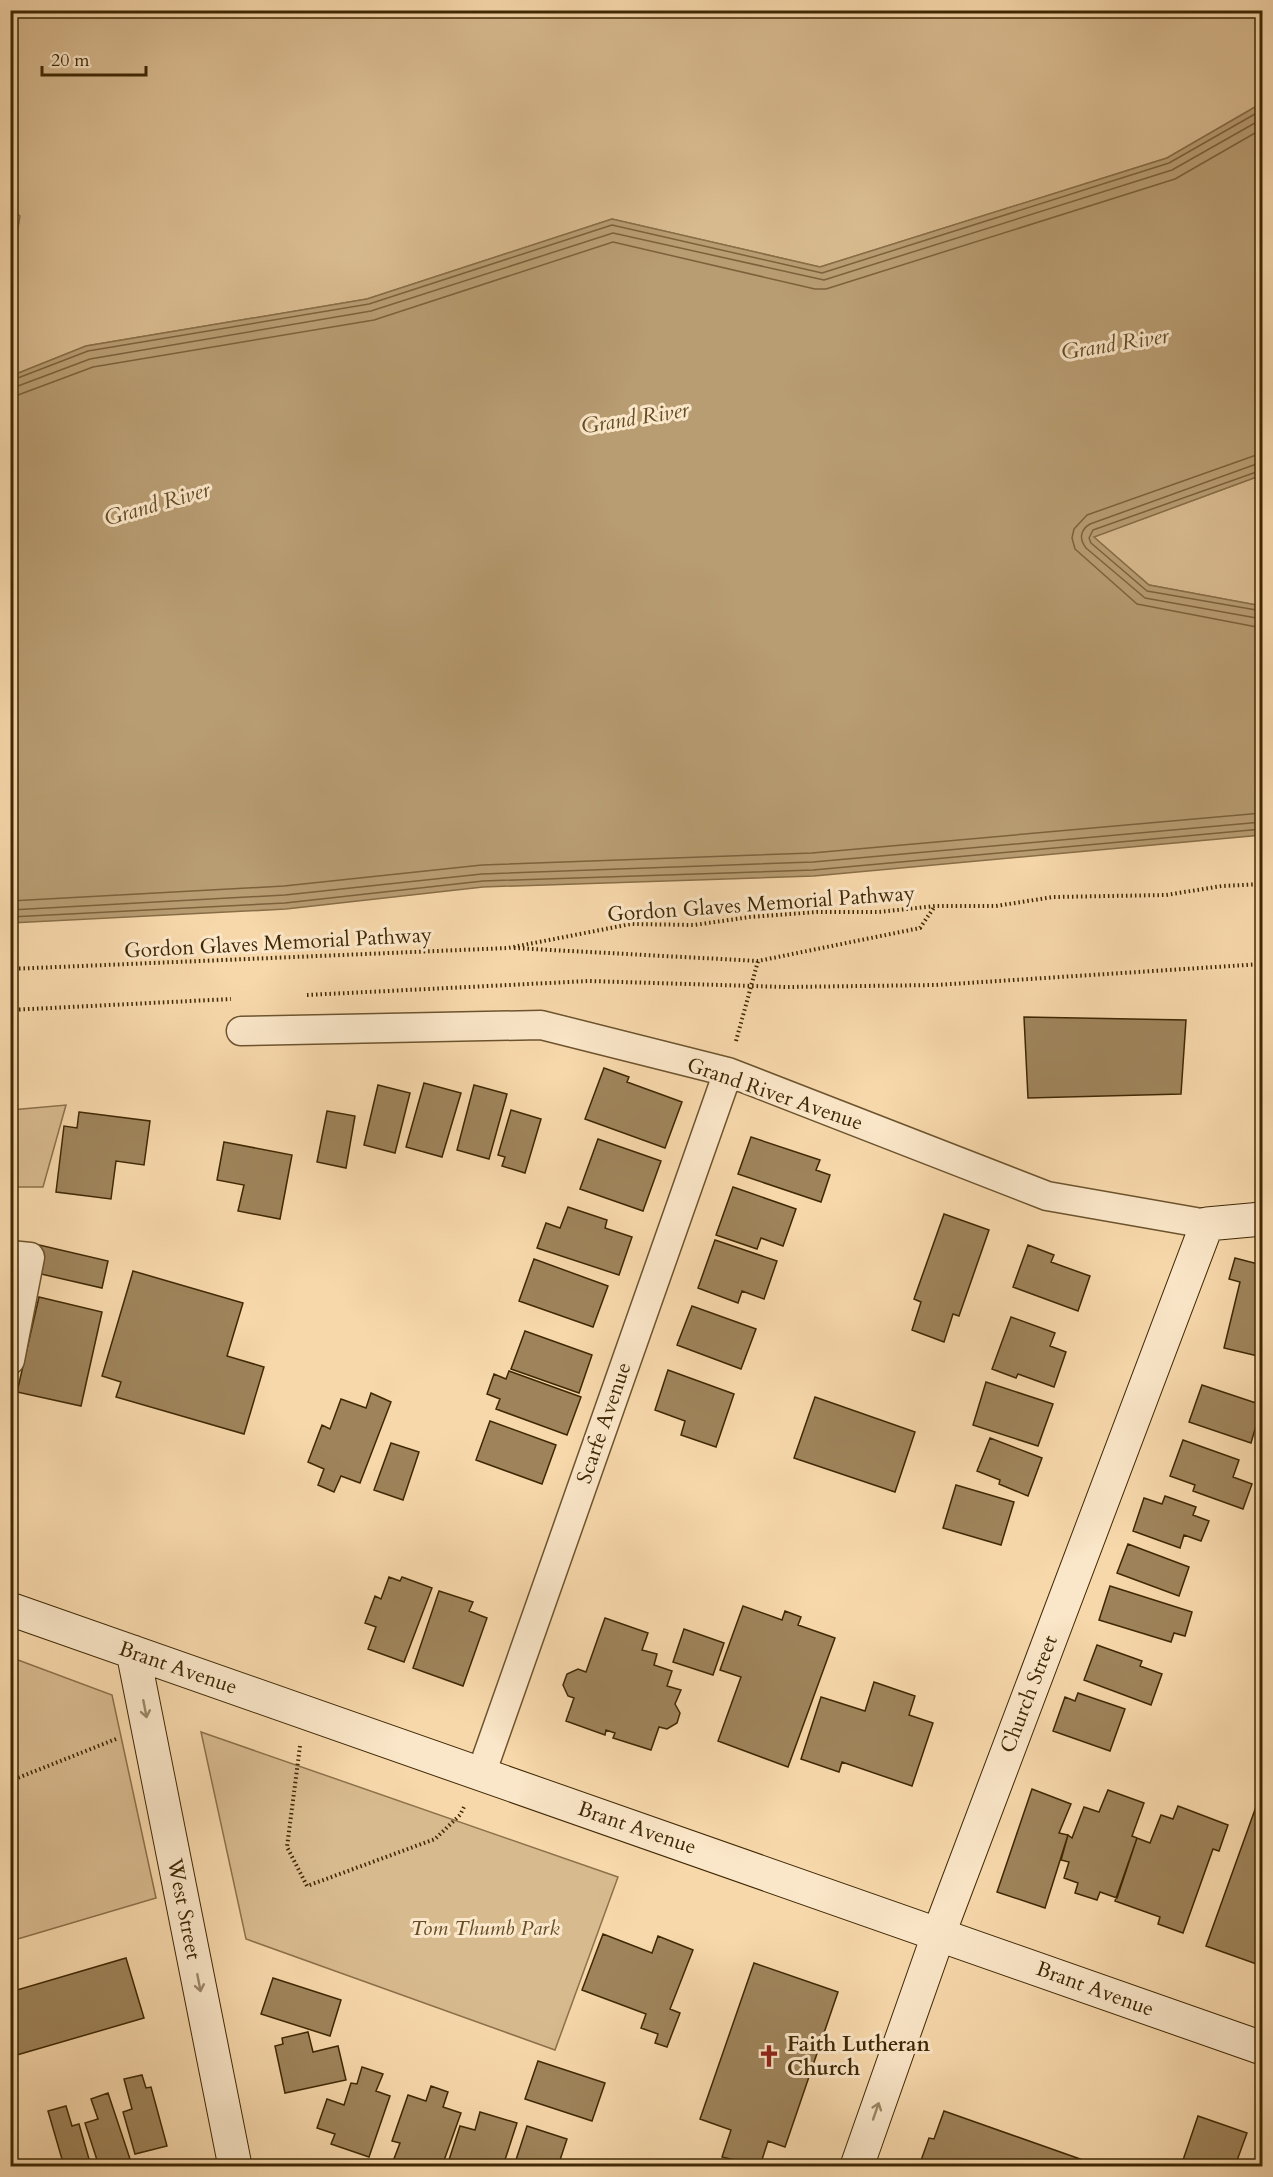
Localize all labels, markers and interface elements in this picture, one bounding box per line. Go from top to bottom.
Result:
scale bar [42,39,146,77]
text: 20 m [51,48,90,73]
water label: Grand River [1059,321,1172,367]
water label: Grand River [579,395,692,441]
water label: Grand River [101,474,214,533]
street label: Gordon Glaves Memorial Pathway [606,879,916,929]
street label: Gordon Glaves Memorial Pathway [123,920,433,966]
street label: Grand River Avenue [683,1050,867,1138]
street label: Scarfe Avenue [570,1358,638,1488]
street label: Church Street [993,1631,1065,1757]
street label: Brant Avenue [115,1634,241,1702]
one-way arrow [140,1699,151,1719]
street label: Brant Avenue [574,1794,700,1862]
street label: West Street [160,1855,208,1962]
park label: Tom Thumb Park [410,1914,560,1943]
street label: Brant Avenue [1032,1954,1158,2024]
one-way arrow [194,1973,205,1992]
place label: Faith Lutheran Church [787,2030,931,2083]
church icon: Faith Lutheran Church [756,2043,782,2069]
one-way arrow [872,2102,883,2121]

